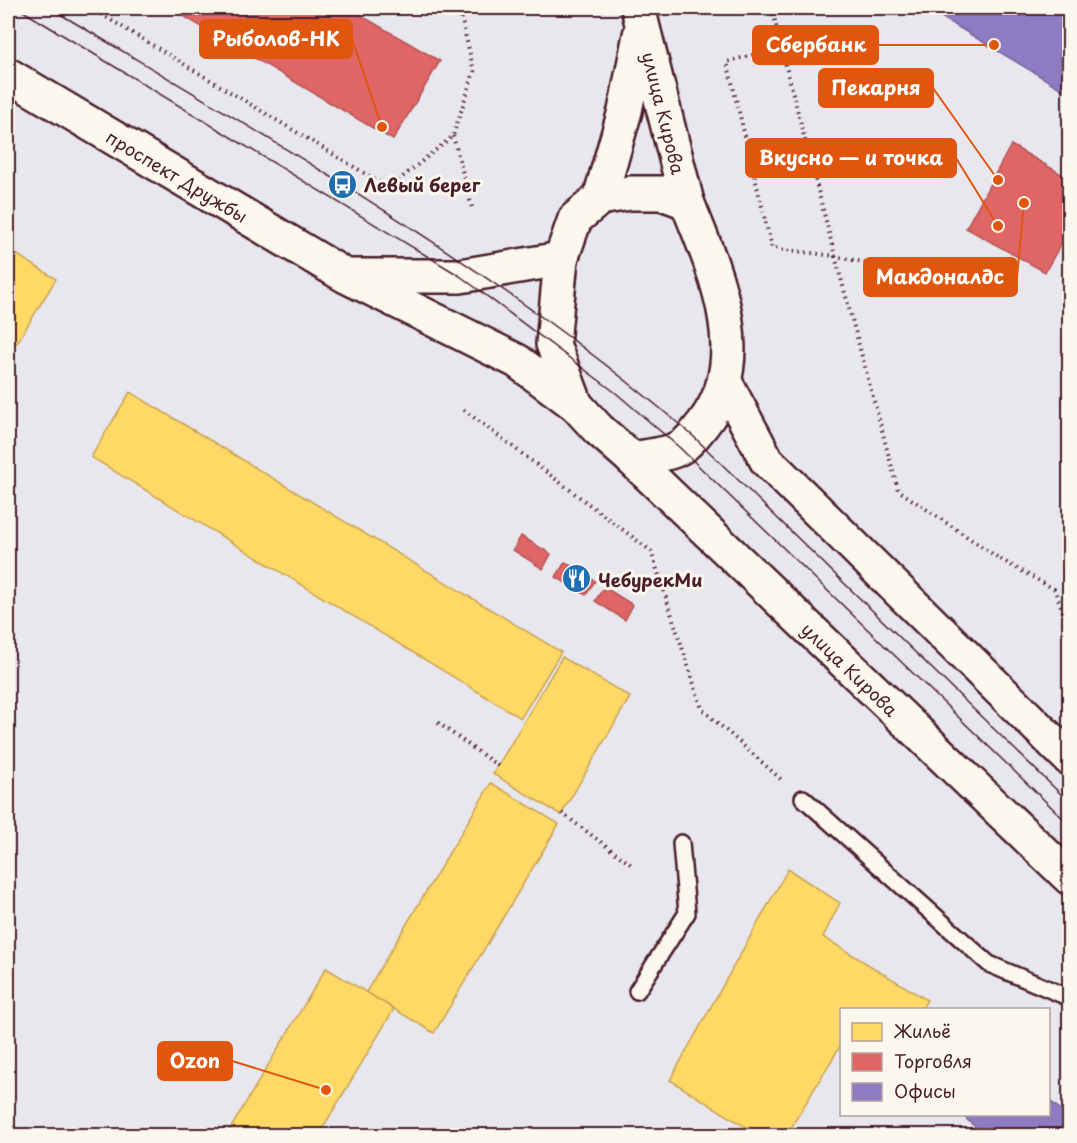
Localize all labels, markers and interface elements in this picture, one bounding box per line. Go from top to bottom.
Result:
callout: Рыболов-НК [200,20,352,58]
text: Рыболов-НК [212,23,340,53]
callout: Сбербанк [753,26,878,64]
text: Сбербанк [766,29,866,59]
street label: улица Кирова [636,49,692,178]
callout: Пекарня [819,69,933,107]
text: Пекарня [831,72,921,102]
street label: проспект Дружбы [101,123,253,229]
callout: Вкусно — и точка [746,139,956,177]
text: Вкусно — и точка [759,142,943,172]
bus stop icon: Левый берег [327,168,359,200]
place label: Левый берег [364,171,481,198]
callout: Макдоналдс [864,258,1017,296]
text: Макдоналдс [876,261,1005,291]
restaurant icon: ЧебурекМи [561,563,593,595]
place label: ЧебурекМи [598,566,702,593]
street label: улица Кирова [796,616,905,723]
legend [840,1008,1050,1116]
text: Жильё [893,1017,951,1044]
callout: Ozon [158,1042,232,1080]
text: Ozon [170,1045,220,1075]
text: Торговля [894,1047,972,1074]
text: Офисы [894,1077,956,1104]

